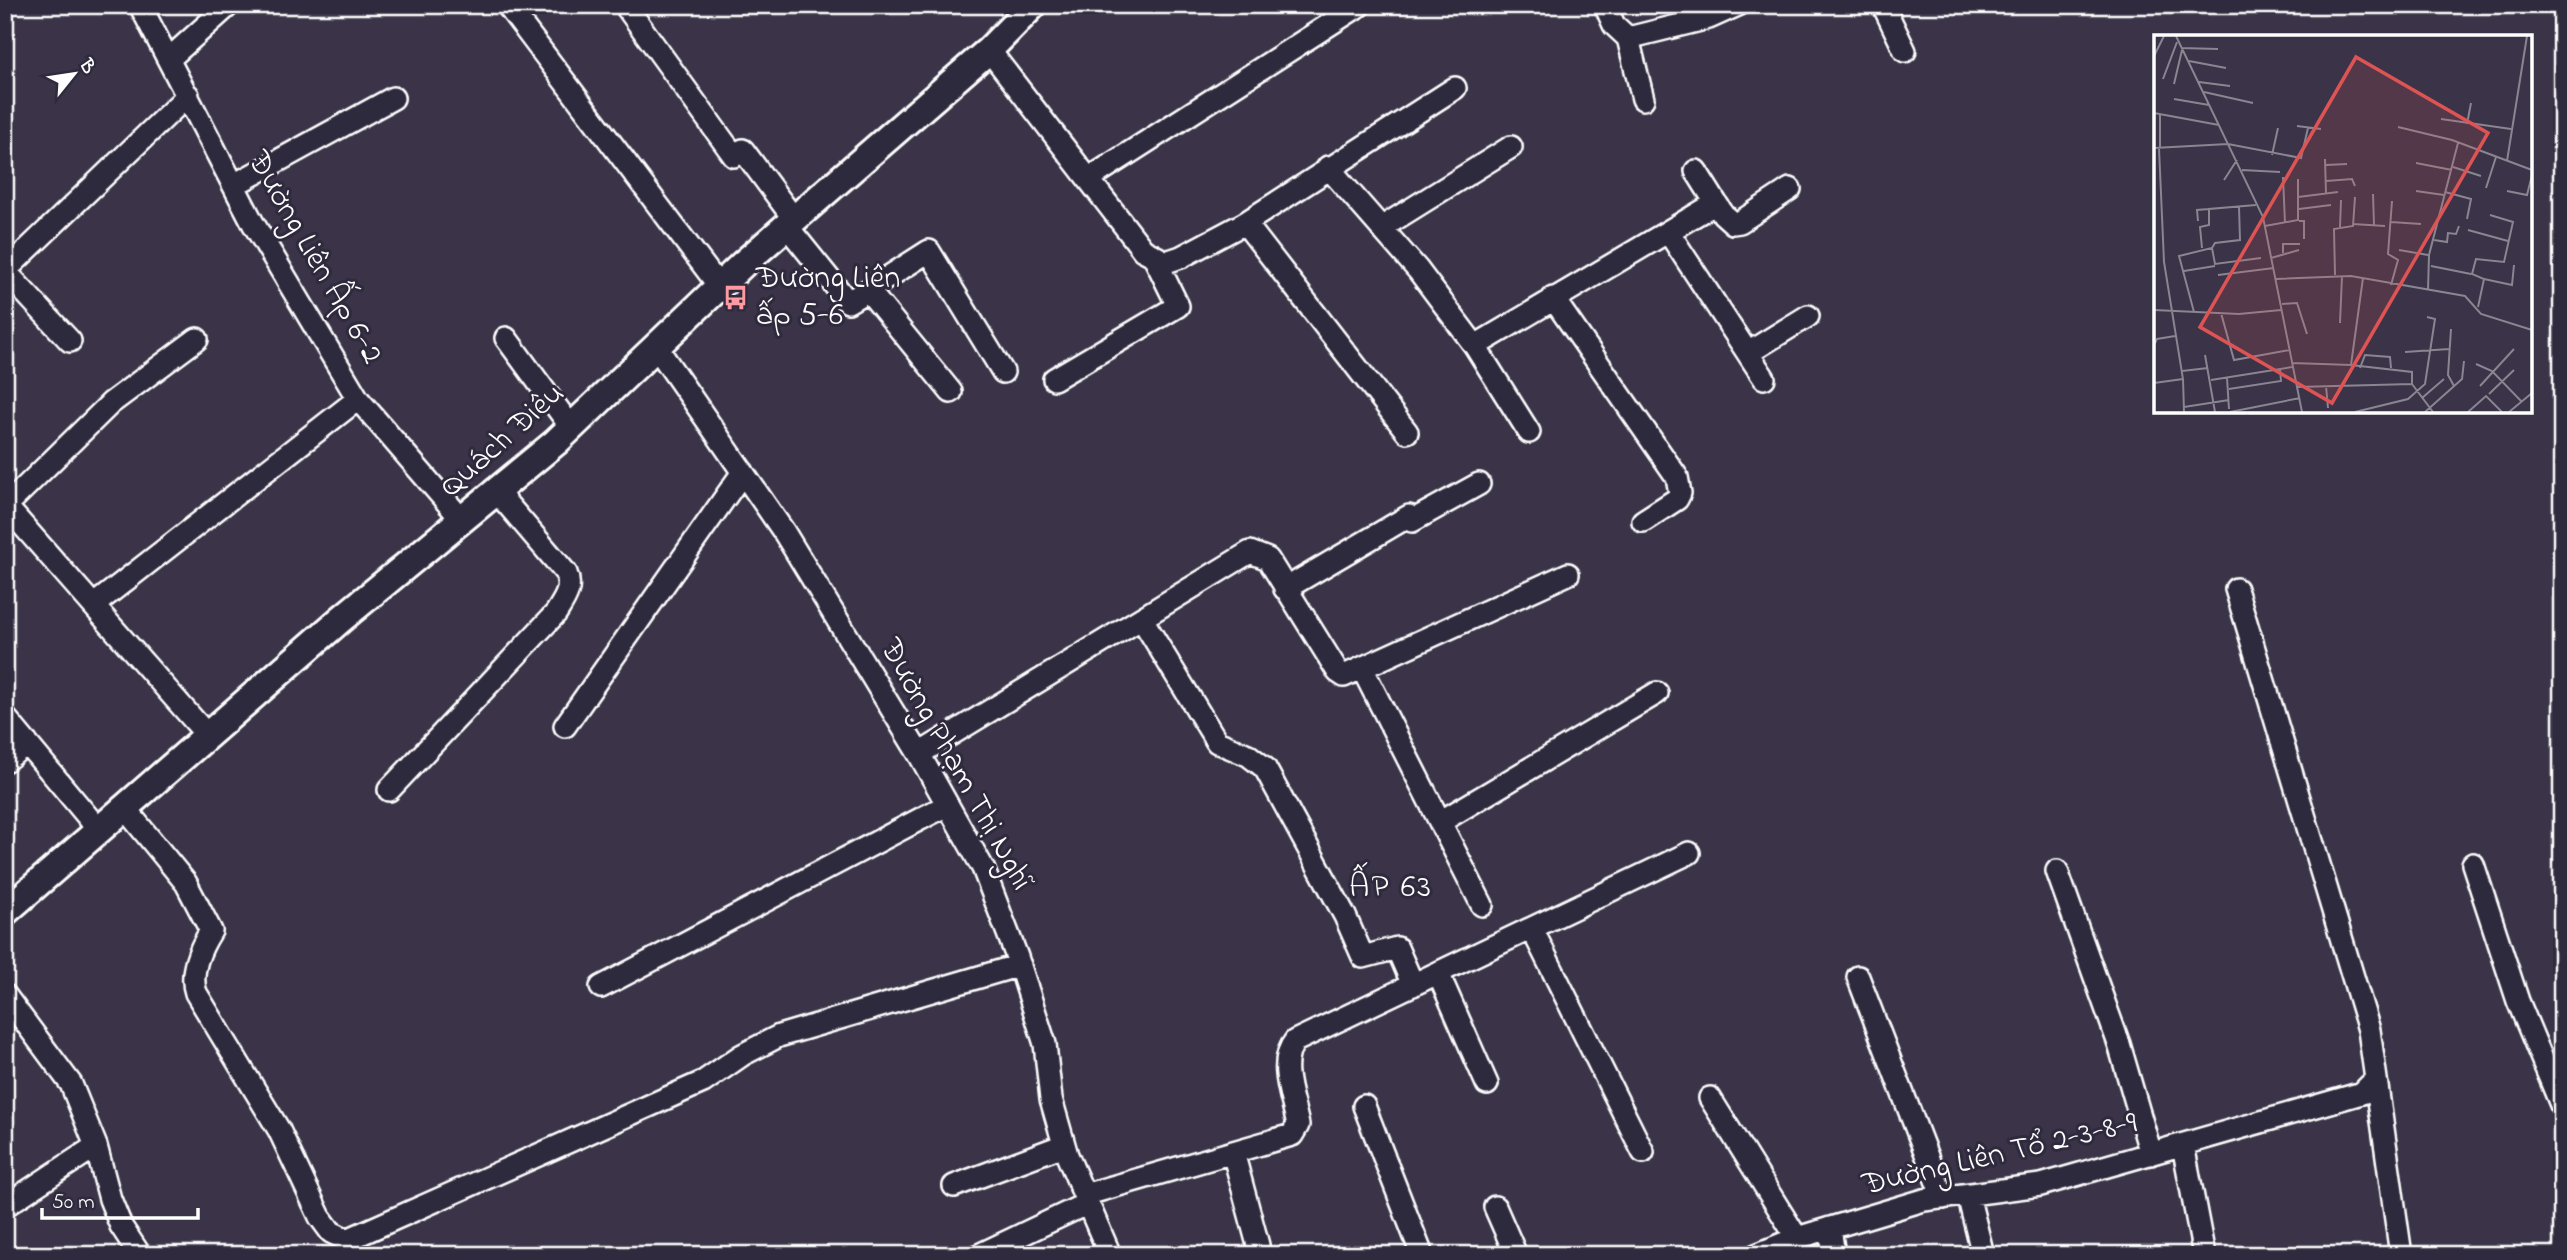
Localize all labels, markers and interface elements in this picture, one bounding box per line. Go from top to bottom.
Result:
inset map [2154,35,2532,413]
north arrow [38,38,108,108]
text: B [71,54,102,79]
street label: Đường Liên Ấp 6-2 [233,140,398,373]
place label: Đường Liên ấp 5-6 [755,256,900,340]
bus stop icon: Đường Liên ấp 5-6 [722,283,750,311]
street label: Quách Điêu [430,372,576,510]
street label: Đường Phạm Thị Nghĩ [866,630,1044,900]
district label: ẤP 63 [1349,861,1433,912]
street label: Đường Liên Tổ 2-3-8-9 [1857,1100,2142,1210]
scale bar [42,1176,198,1220]
text: 50 m [52,1188,95,1218]

